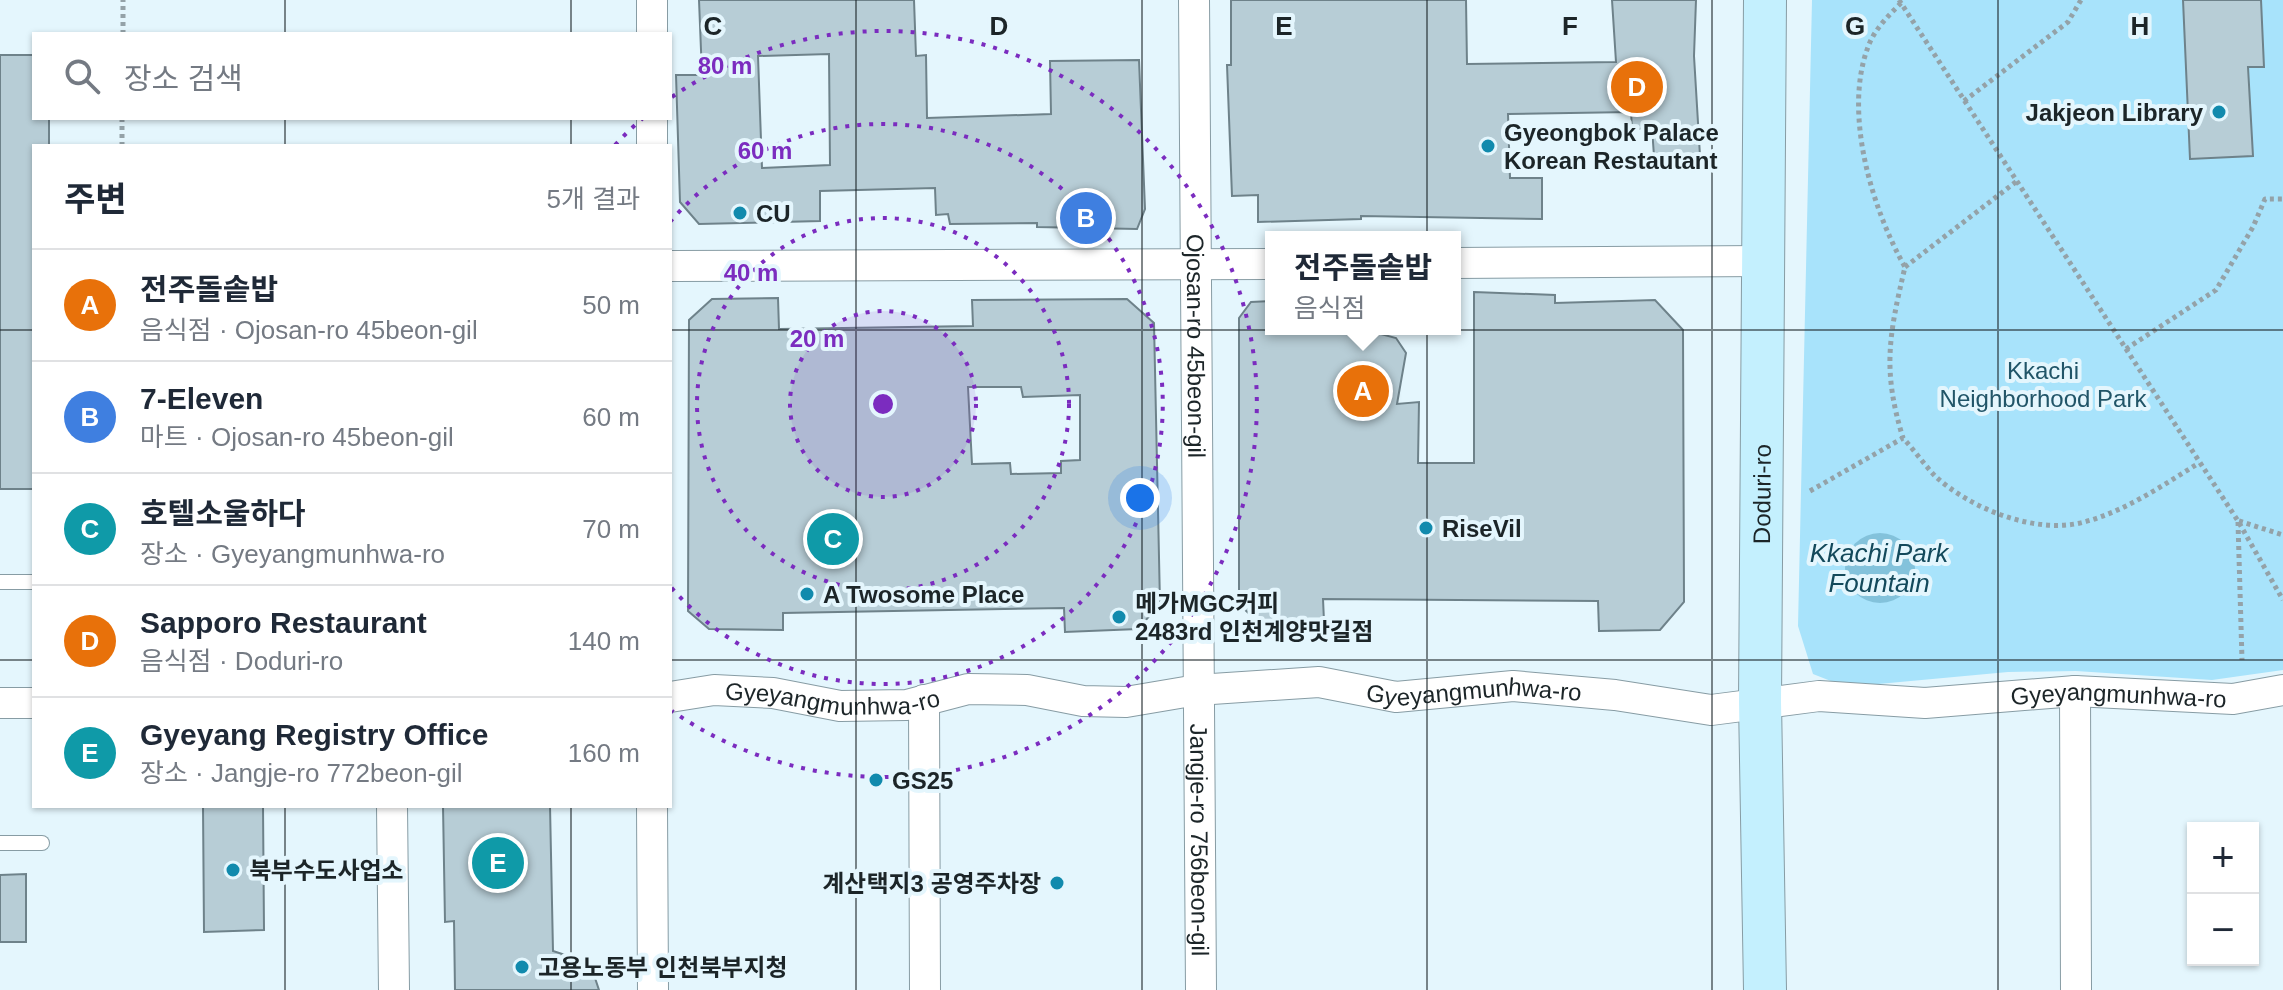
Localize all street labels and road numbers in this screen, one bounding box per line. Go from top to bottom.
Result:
street label: Ojosan-ro 45beon-gil [1182,234,1211,458]
street label: Doduri-ro [1748,444,1775,544]
street label: Gyeyangmunhwa-ro [1364,672,1583,710]
street label: Gyeyangmunhwa-ro [725,677,943,719]
street label: Gyeyangmunhwa-ro [2010,677,2227,712]
street label: Jangje-ro 756beon-gil [1186,724,1214,956]

